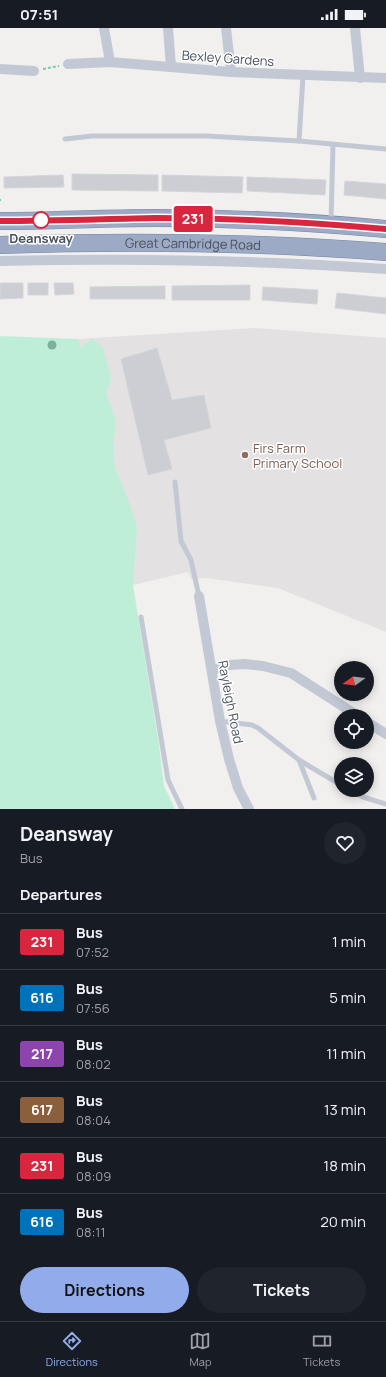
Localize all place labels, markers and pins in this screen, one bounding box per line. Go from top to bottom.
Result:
marker: Deansway [32,211,50,229]
place label: Deansway [9,229,74,247]
place label: Firs Farm Primary School [253,439,342,472]
marker: Firs Farm Primary School [240,450,250,460]

